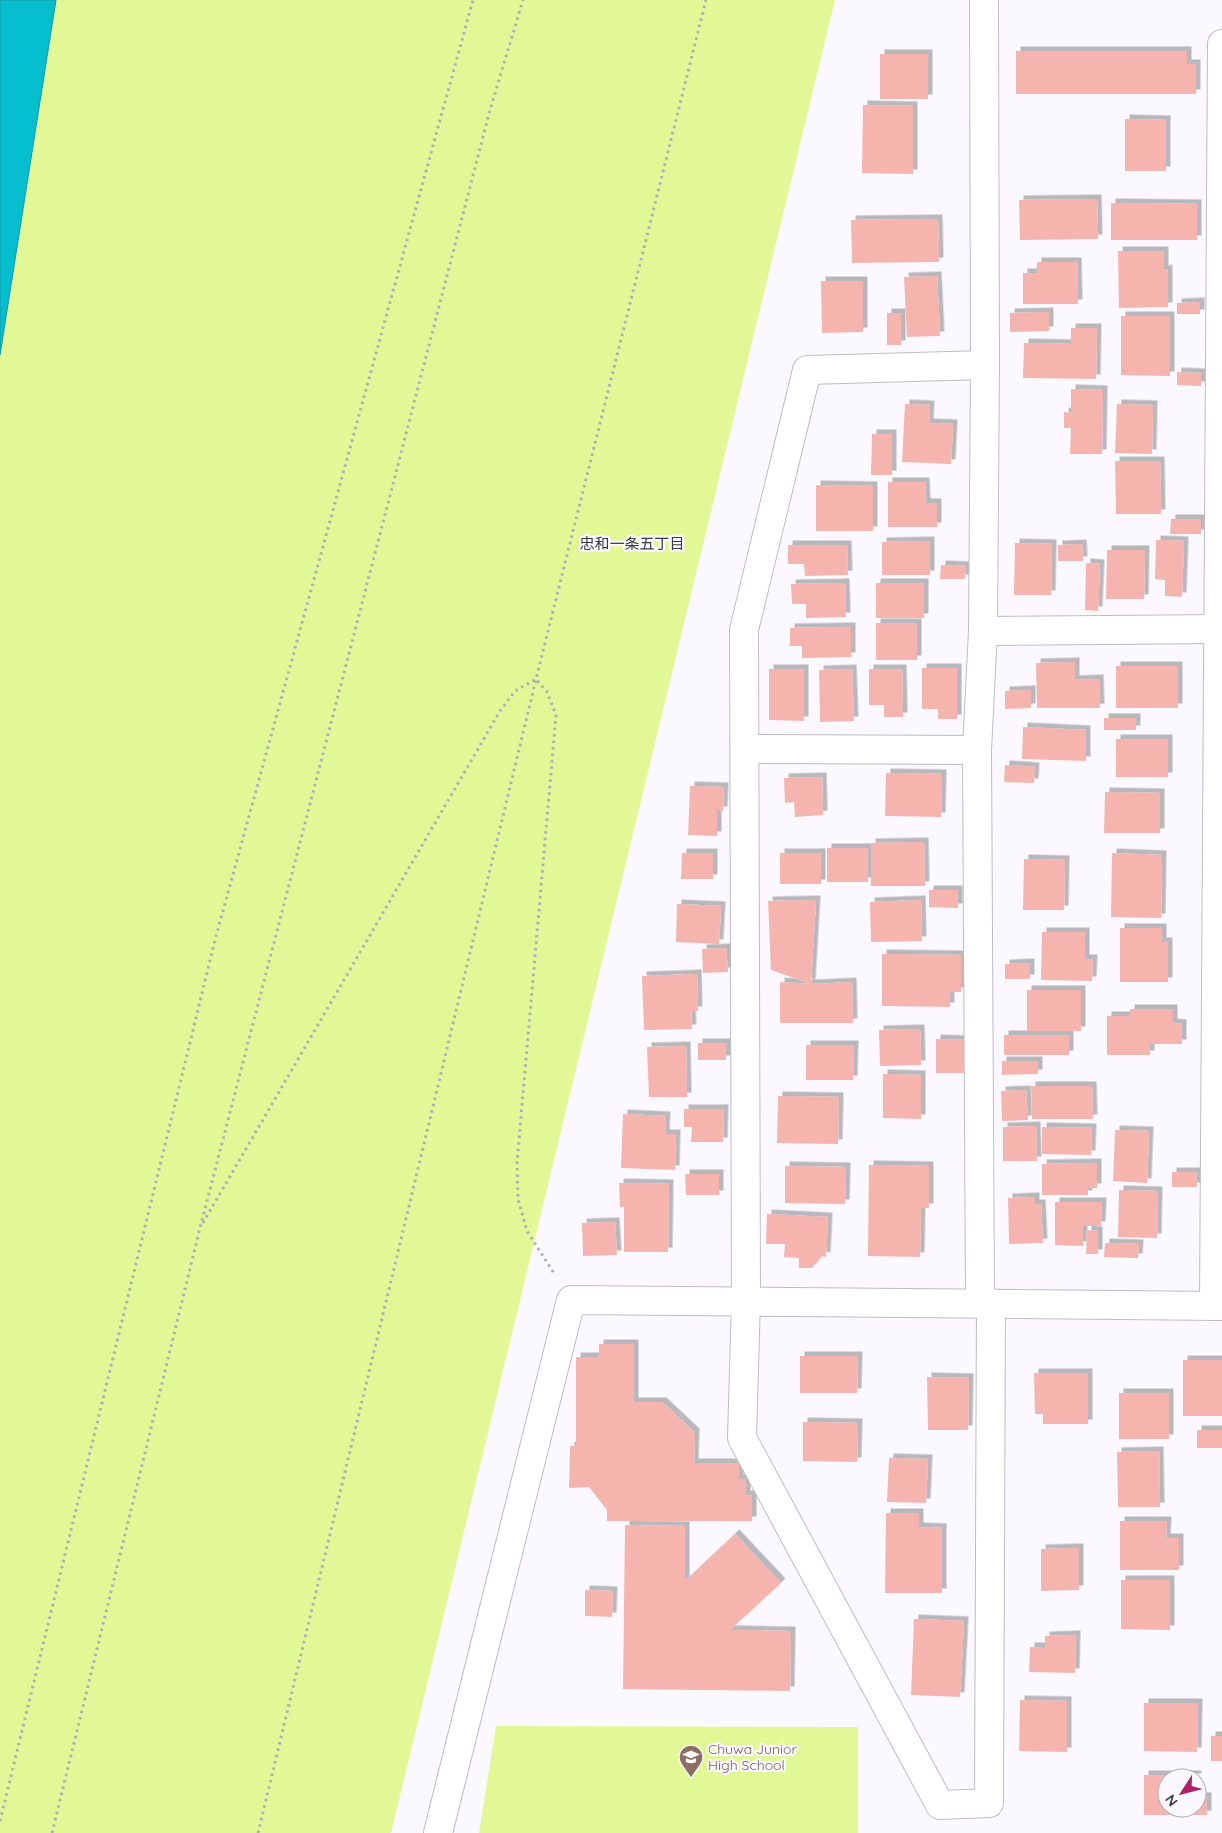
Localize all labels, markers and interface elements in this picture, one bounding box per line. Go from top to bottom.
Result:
district label: 忠和一条五丁目 [579,534,685,553]
place label: Chuwa Junior High School [708,1740,797,1774]
school or university icon: Chuwa Junior High School [678,1744,704,1778]
north arrow [1157,1768,1207,1818]
text: N [1161,1791,1182,1810]

